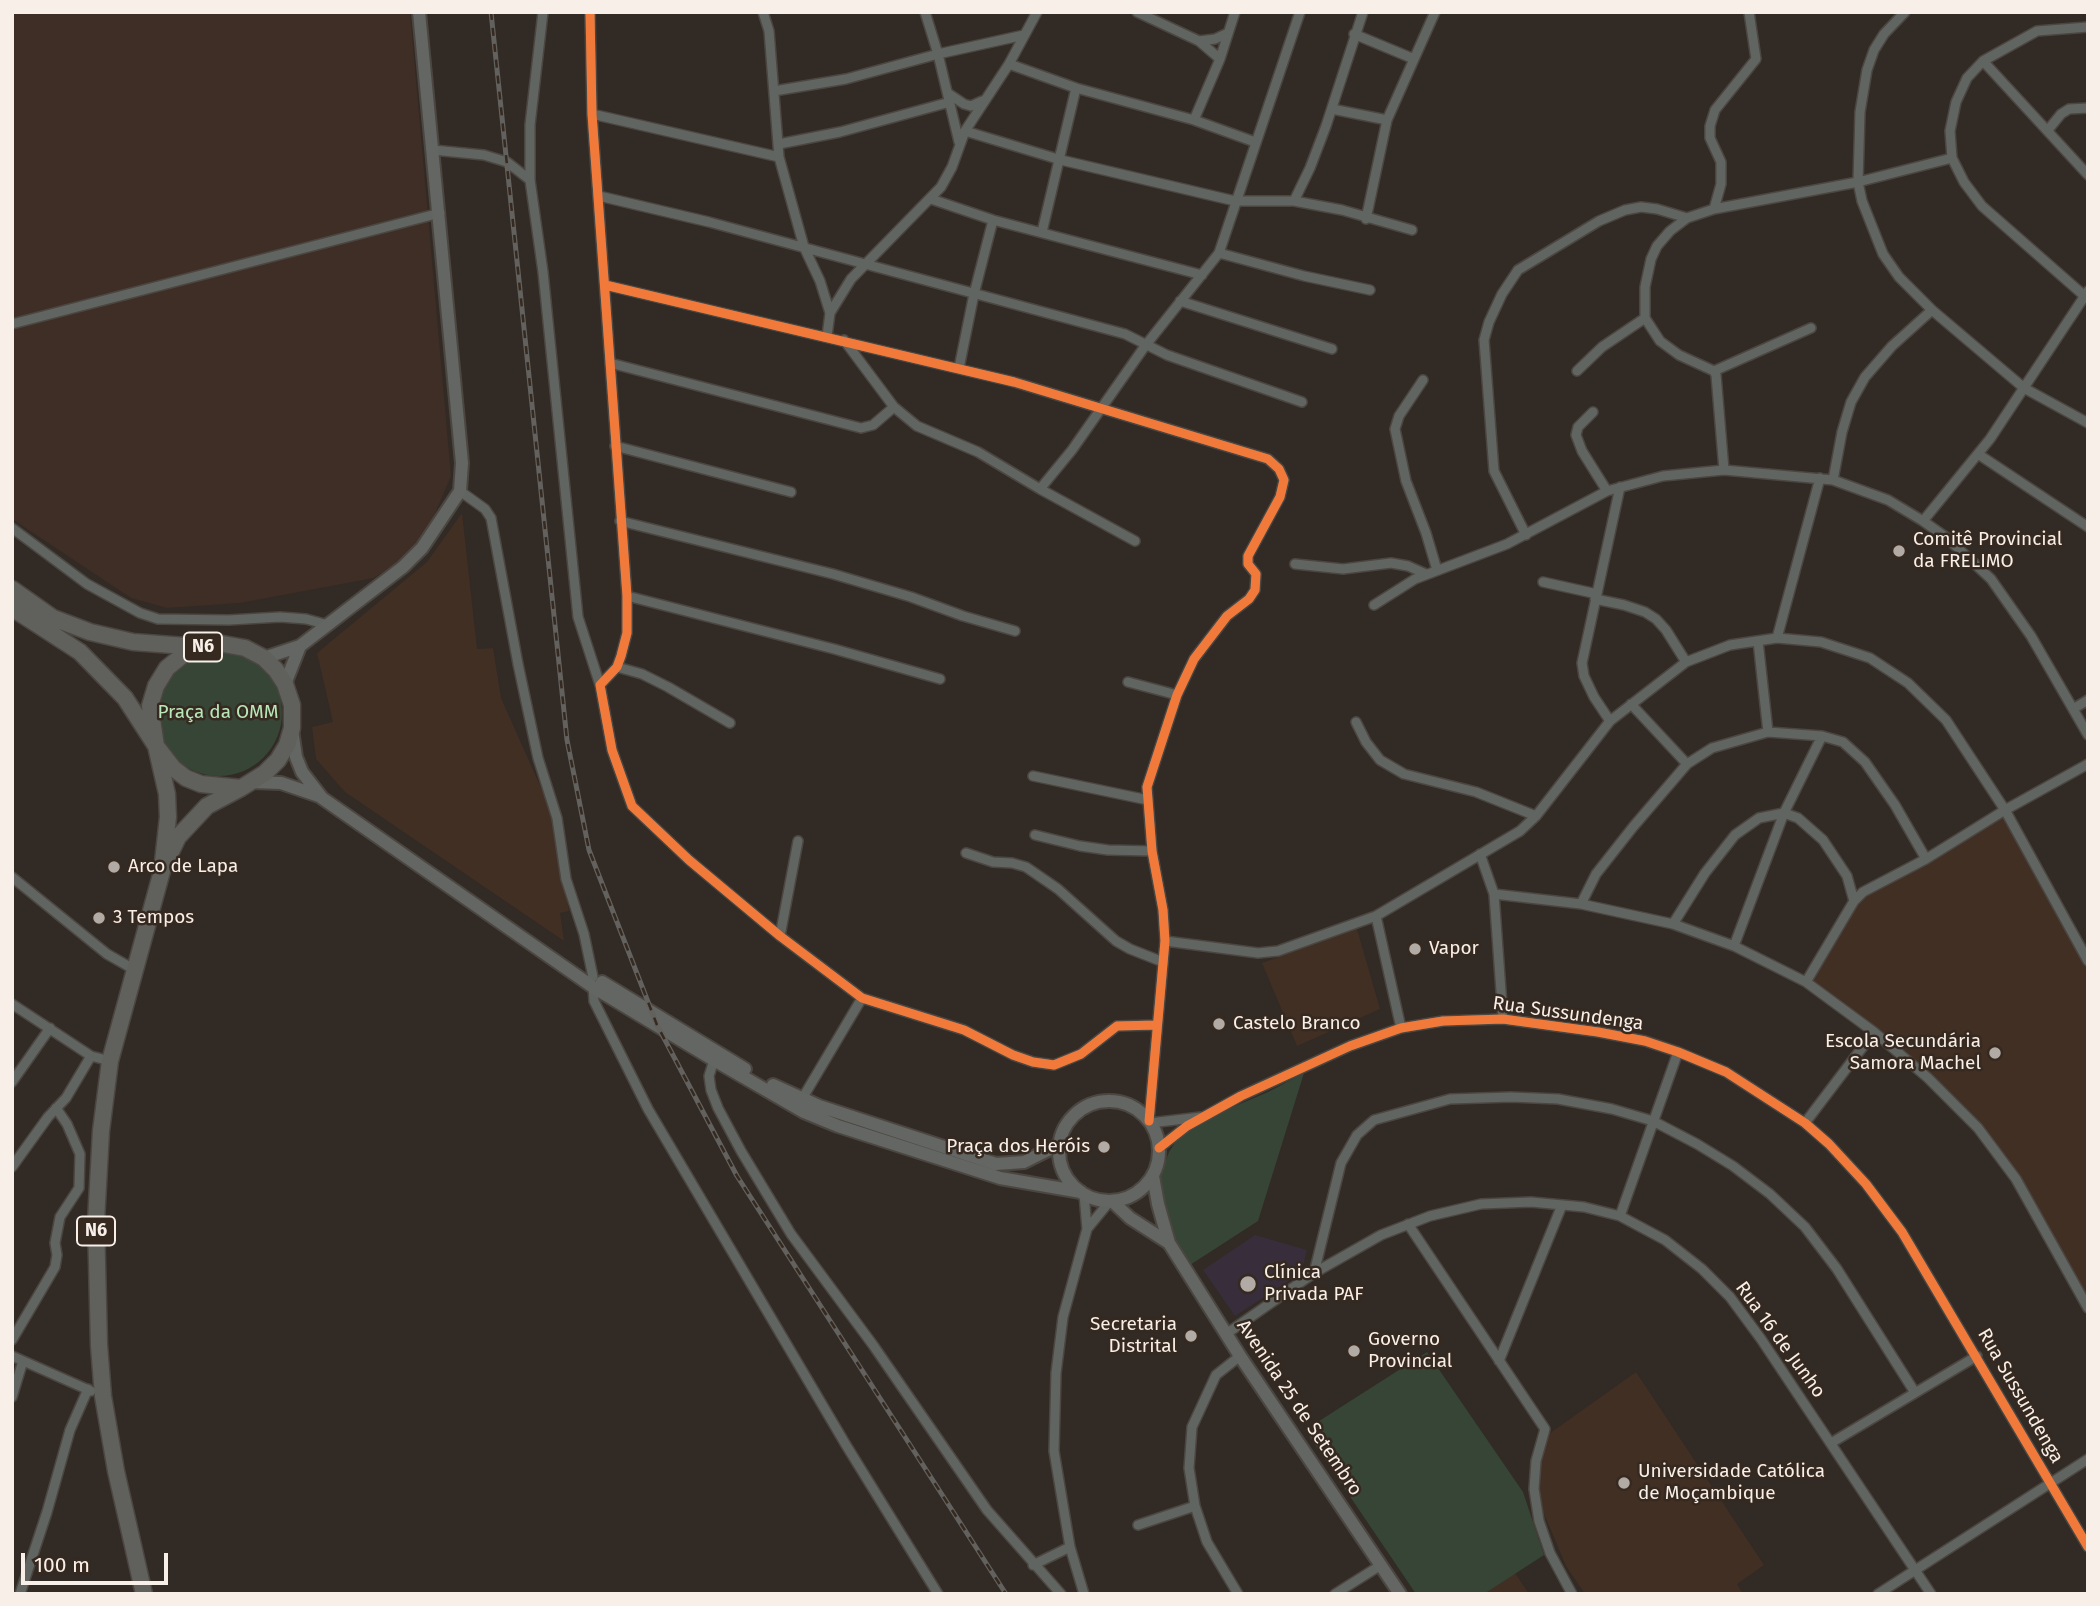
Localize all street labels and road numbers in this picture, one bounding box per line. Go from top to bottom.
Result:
road number: N6 [184,632,222,662]
street label: Rua Sussundenga [1491,992,1645,1036]
road number: N6 [77,1216,115,1246]
street label: Rua 16 de Junho [1730,1277,1830,1403]
street label: Avenida 25 de Setembro [1232,1316,1366,1500]
street label: Rua Sussundenga [1972,1325,2068,1467]

